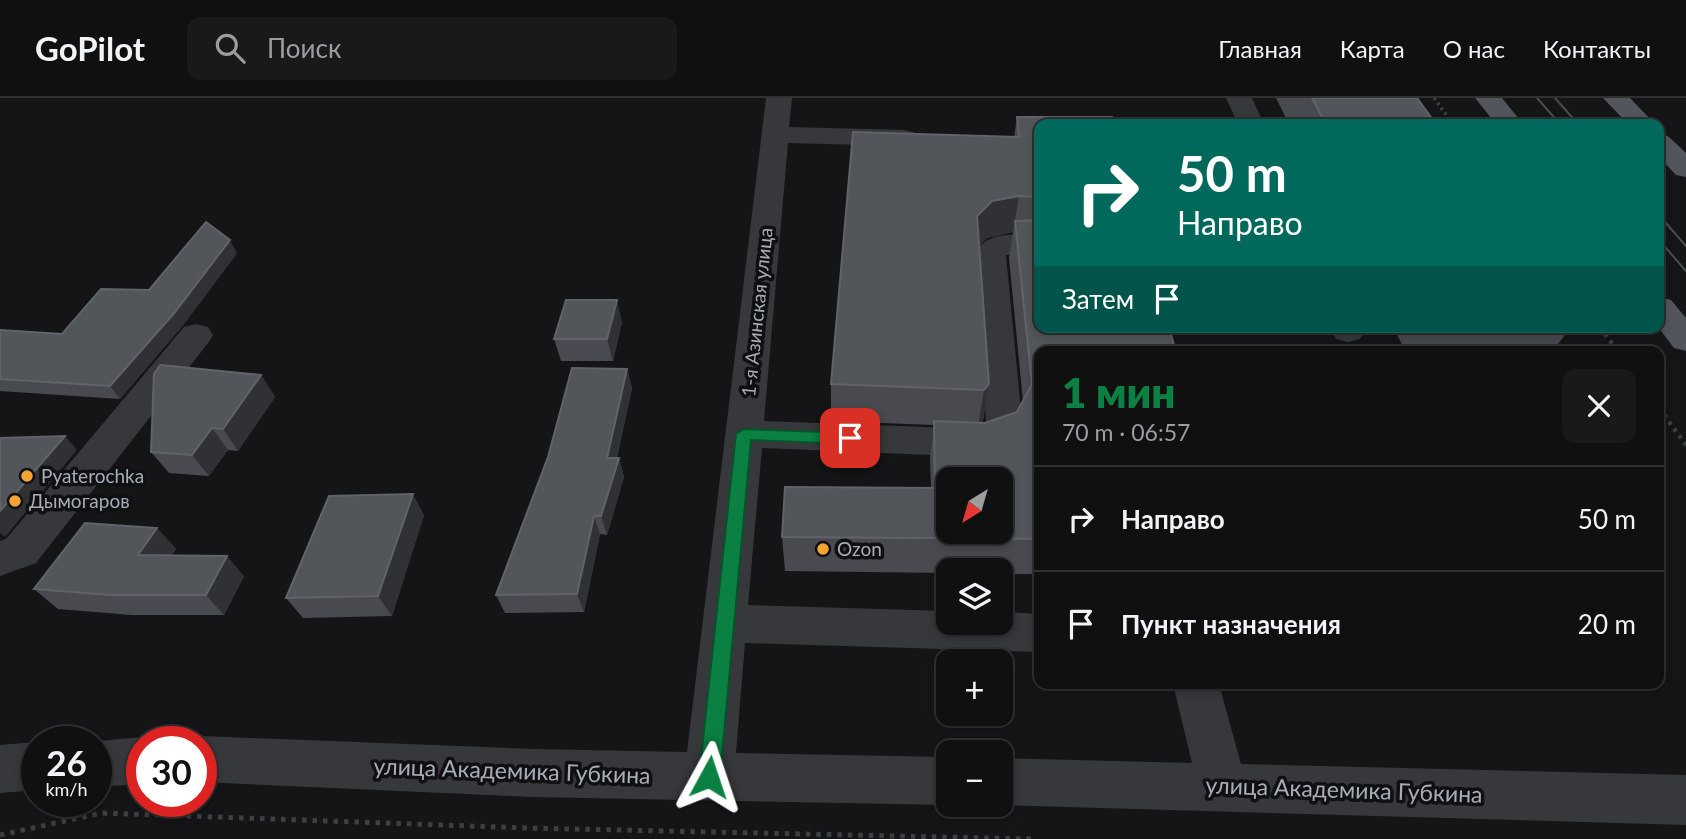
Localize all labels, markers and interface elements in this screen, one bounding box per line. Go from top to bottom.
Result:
search box [187,17,677,80]
text: GoPilot [35,28,145,68]
icon: search [211,29,249,67]
text: Поиск [267,32,341,64]
text: Главная [1218,34,1302,63]
text: Карта [1340,34,1405,63]
text: О нас [1443,34,1505,63]
text: Контакты [1543,34,1651,63]
text: 50 m [1177,144,1287,202]
icon: right [1062,147,1153,238]
text: Направо [1177,203,1303,242]
street label: 1-я Азинская улица [736,226,777,398]
icon: arrive [1148,280,1186,318]
text: Затем [1062,283,1134,315]
text: 1 мин [1062,367,1176,417]
button: close [1562,369,1636,443]
pin [820,408,880,468]
text: 70 m · 06:57 [1062,418,1190,446]
icon: arrive [831,419,869,457]
place label: Pyaterochka [41,464,144,487]
north arrow [936,467,1013,544]
map controls [936,467,1013,817]
marker: Pyaterochka [19,468,35,484]
place label: Дымогаров [29,489,130,512]
marker: Дымогаров [7,493,23,509]
icon: right [1062,500,1100,538]
text: Направо [1121,503,1225,535]
text: 50 m [1578,503,1636,535]
place label: Ozon [837,537,882,560]
marker: Ozon [815,541,831,557]
button: layers [936,558,1013,635]
icon: arrive [1062,605,1100,643]
text: Пункт назначения [1121,608,1341,640]
text: 20 m [1578,608,1636,640]
button: + [936,649,1013,726]
speed limit sign: 30 [126,726,217,817]
position arrow [672,740,746,814]
button: − [936,740,1013,817]
text: 26 [46,741,87,783]
street label: улица Академика Губкина [373,751,651,789]
street label: улица Академика Губкина [1205,770,1483,808]
text: km/h [45,778,88,800]

